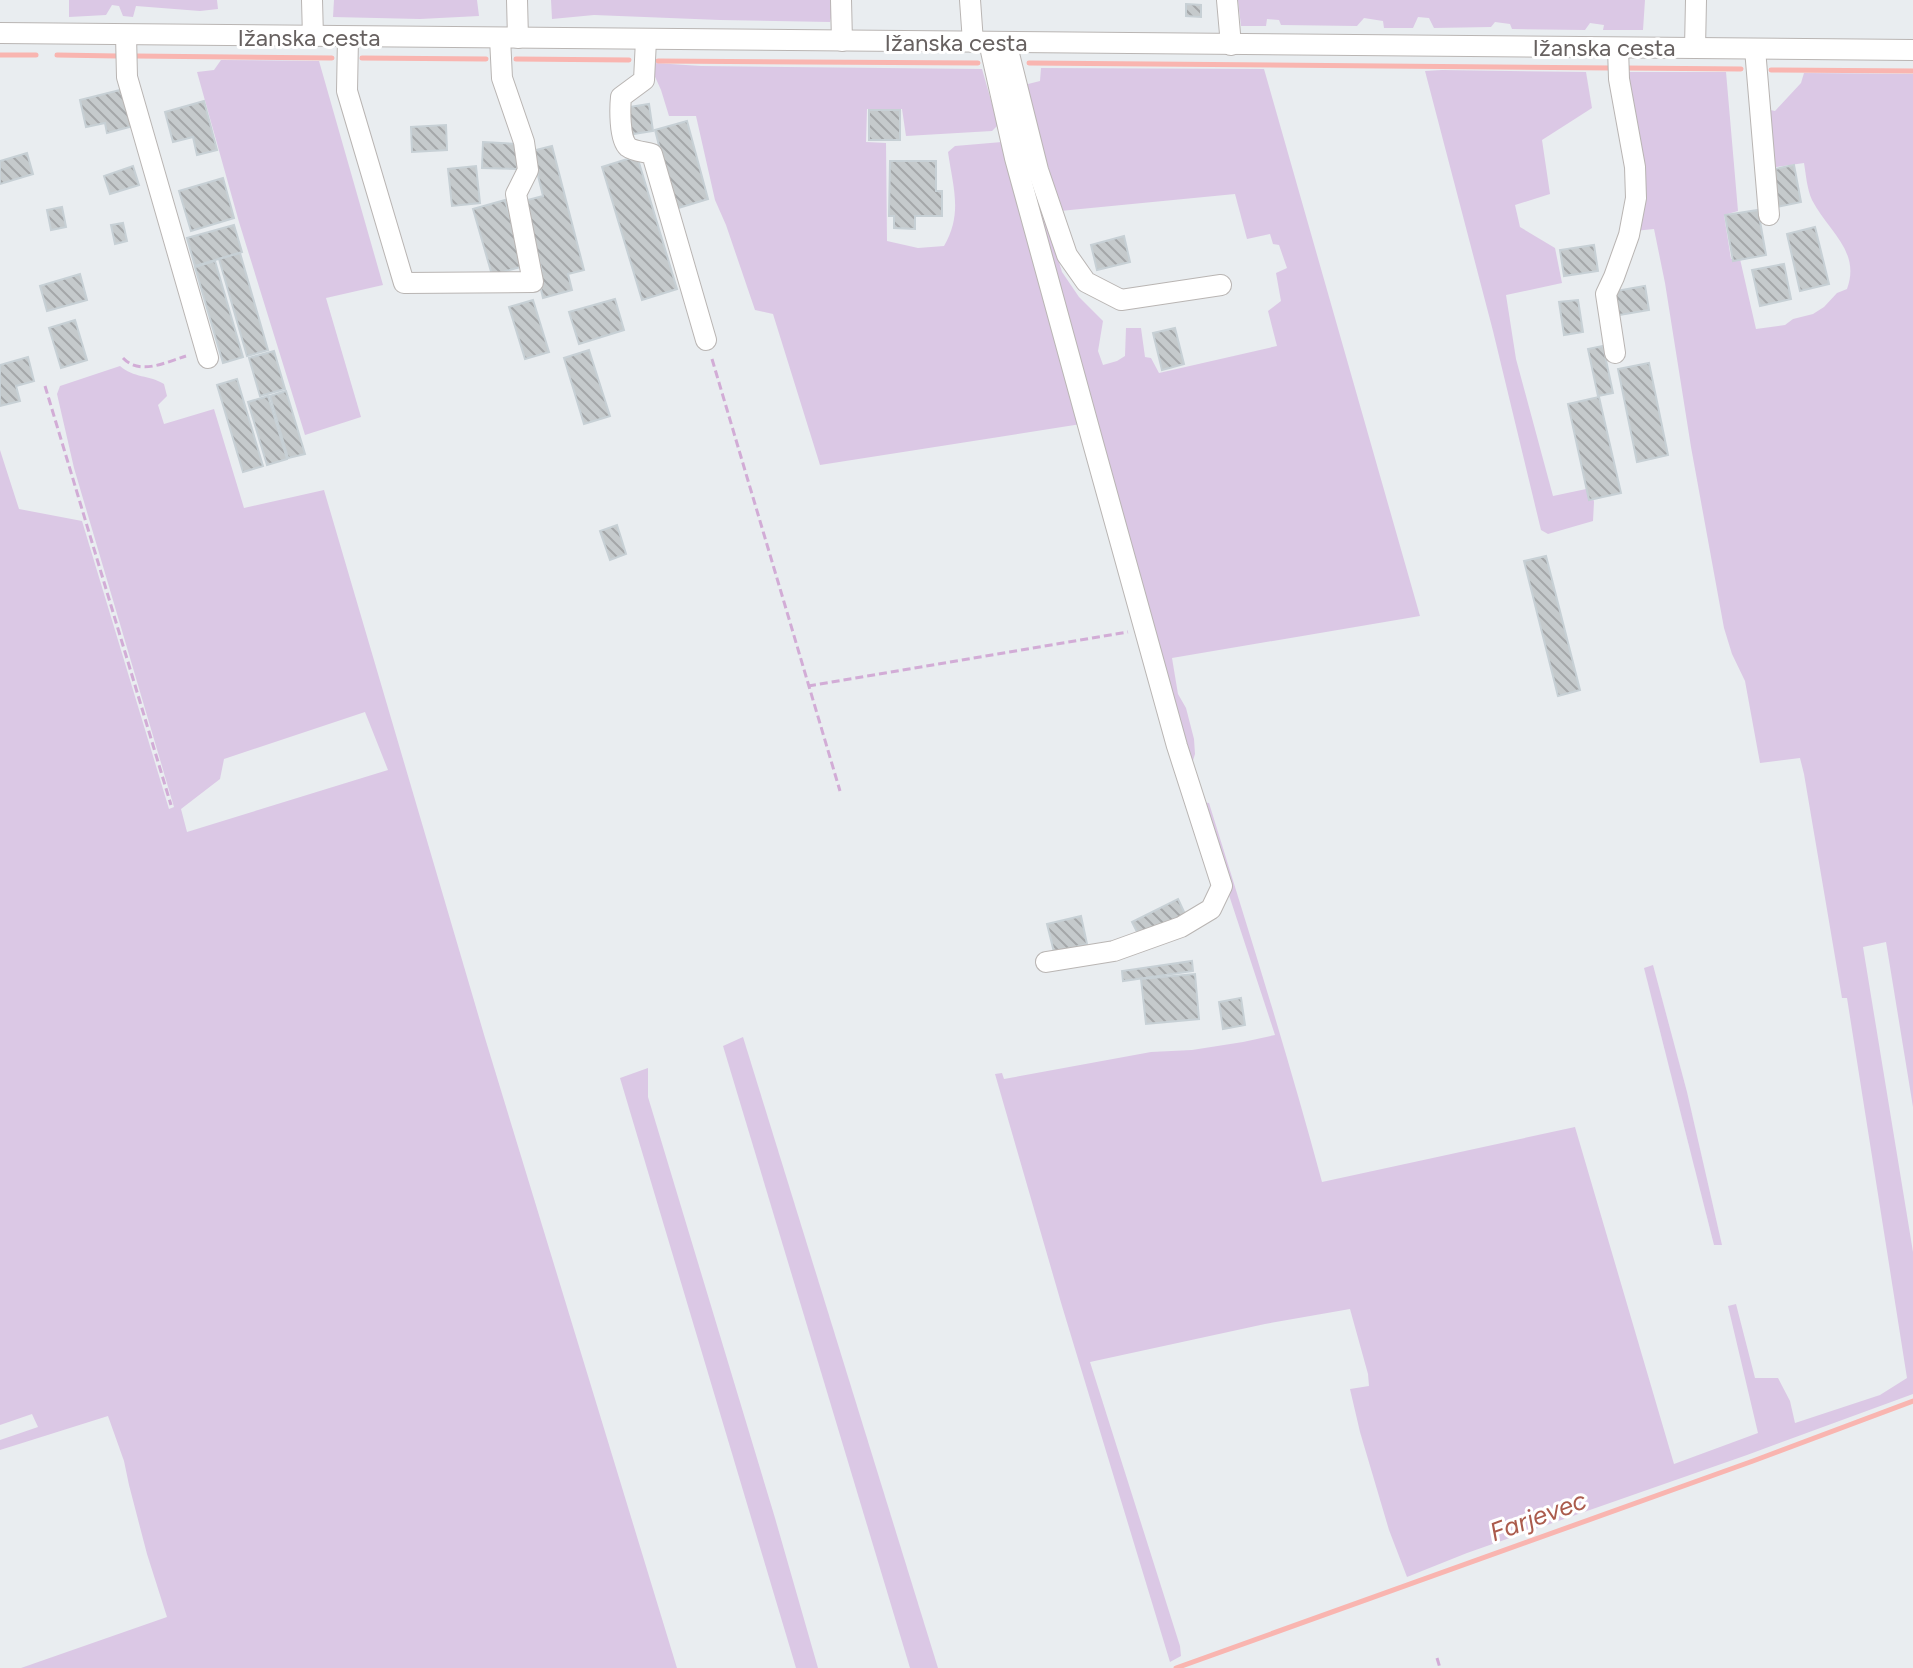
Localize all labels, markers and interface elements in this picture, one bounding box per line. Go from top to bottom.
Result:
street label: Ižanska cesta [237,23,381,52]
street label: Ižanska cesta [884,28,1028,57]
street label: Ižanska cesta [1532,33,1676,62]
water label: Farjevec [1485,1484,1591,1548]

